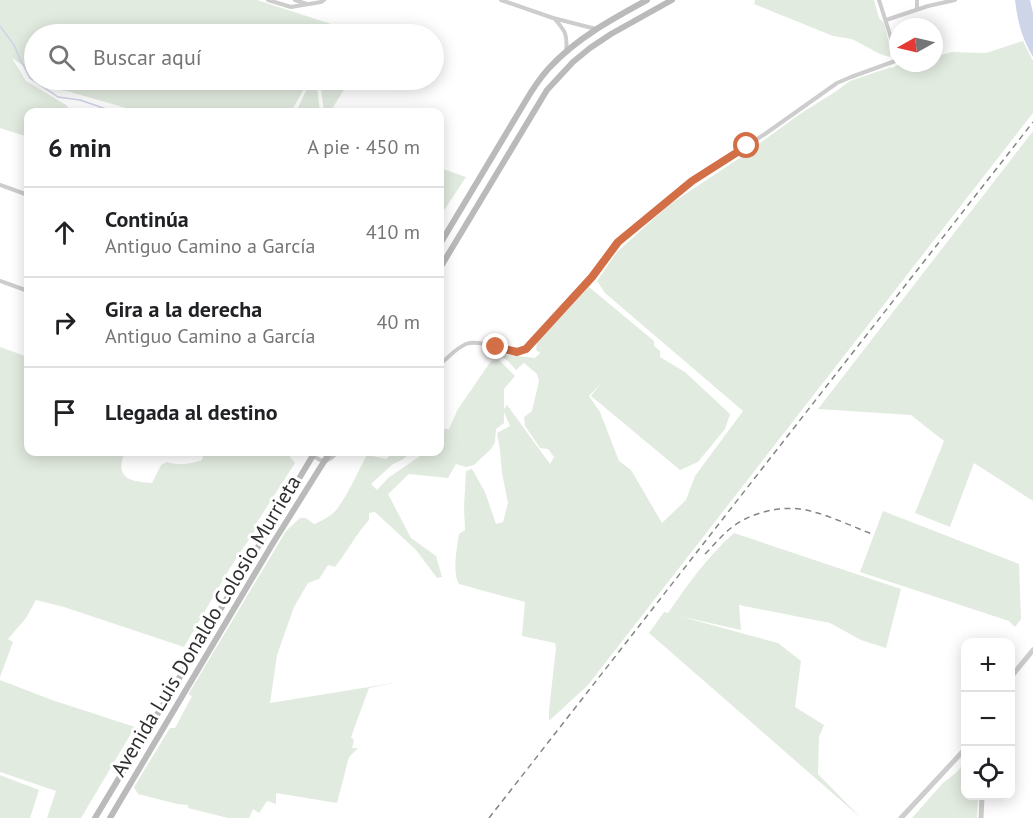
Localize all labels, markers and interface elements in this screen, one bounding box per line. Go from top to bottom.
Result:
north arrow [889,18,943,72]
search box [24,24,444,90]
icon: search [45,41,78,74]
text: Buscar aquí [93,43,202,71]
text: 6 min [48,131,111,164]
route start [733,132,759,158]
text: A pie · 450 m [307,134,420,160]
text: Continúa [105,205,189,233]
icon: ahead [48,216,81,249]
text: 410 m [366,219,420,245]
text: Antiguo Camino a García [105,233,315,259]
text: Gira a la derecha [105,295,262,323]
icon: right [48,306,81,339]
text: 40 m [377,309,420,335]
text: Antiguo Camino a García [105,323,315,349]
route end [482,333,508,359]
icon: arrive [48,396,81,429]
text: Llegada al destino [105,398,278,426]
street label: Avenida Luis Donaldo Colosio Murrieta [105,470,306,781]
map controls [961,638,1015,800]
button: + [961,638,1015,692]
button: − [961,692,1015,746]
button: locate [961,746,1015,800]

